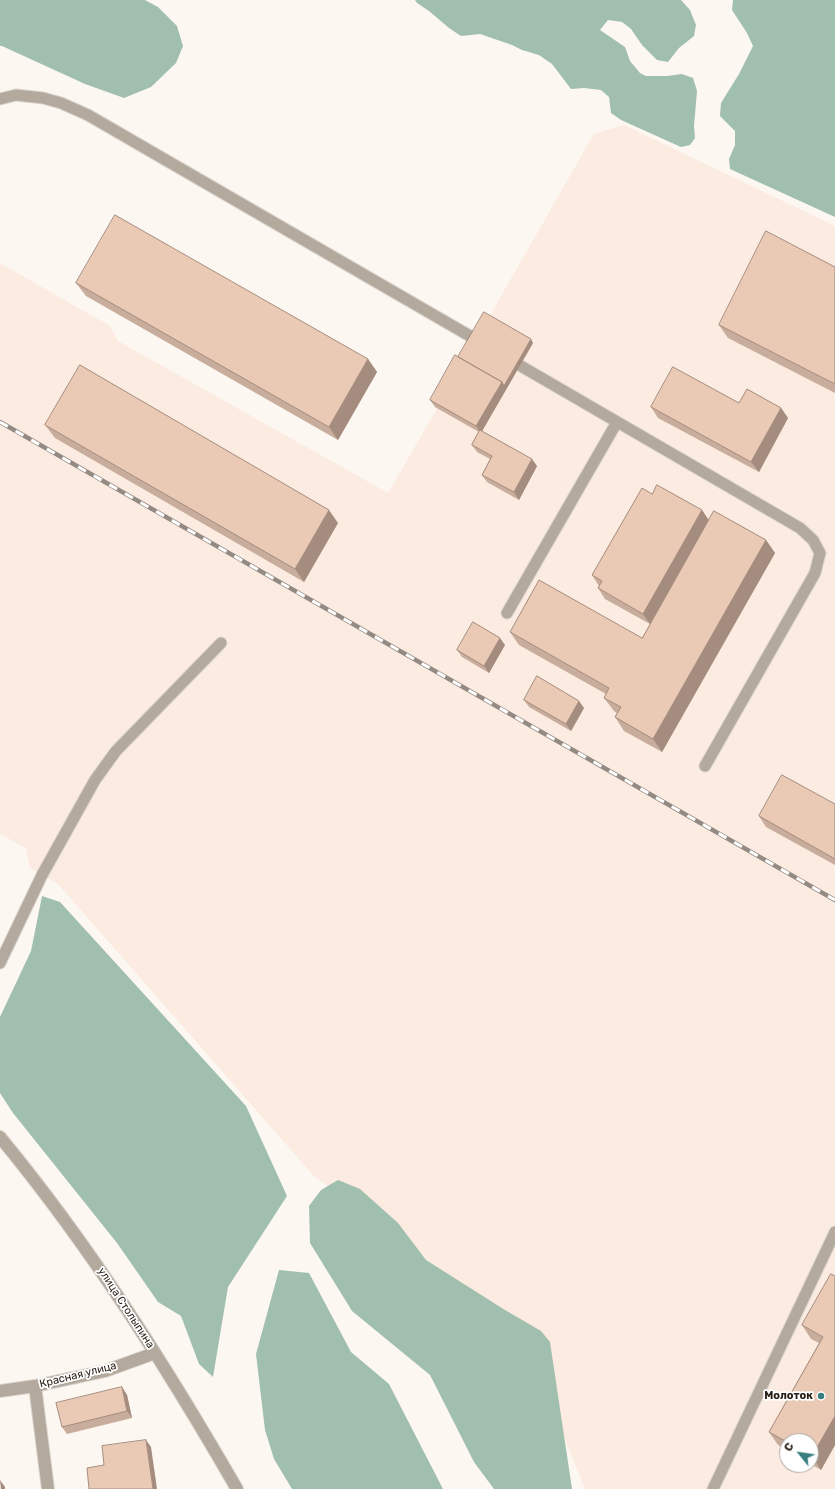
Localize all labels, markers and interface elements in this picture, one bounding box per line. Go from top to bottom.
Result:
street label: улица Столыпина [95,1265,157,1351]
street label: Красная улица [38,1359,118,1391]
place label: Молоток [764,1389,813,1403]
marker: Молоток [816,1391,826,1401]
north arrow [779,1433,819,1473]
text: С [781,1441,797,1454]

